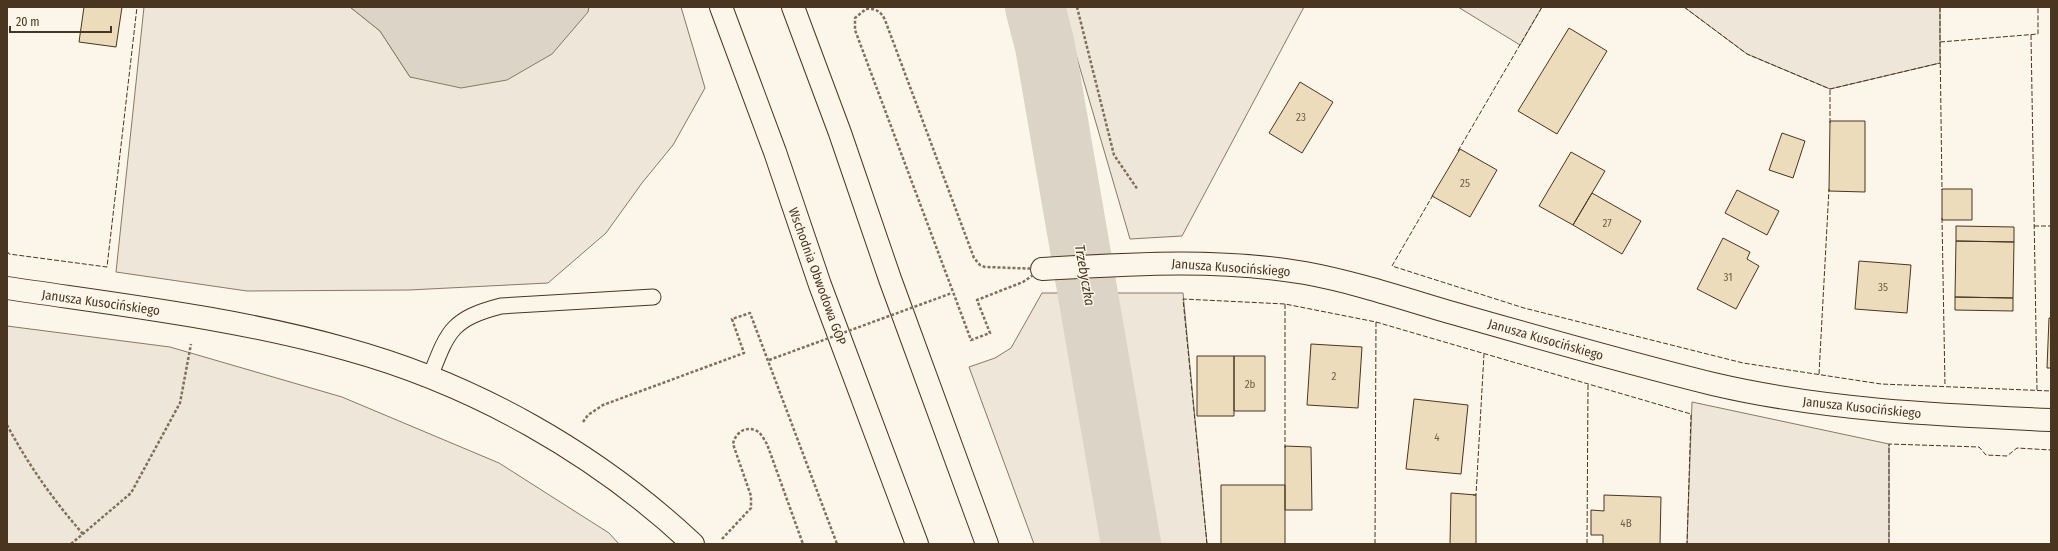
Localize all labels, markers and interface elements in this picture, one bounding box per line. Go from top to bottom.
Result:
scale bar [10,8,111,34]
text: 20 m [16,15,40,29]
house number: 23 [1296,111,1306,124]
house number: 25 [1460,177,1470,190]
street label: Wschodnia Obwodowa GOP [786,205,850,347]
house number: 27 [1602,217,1612,230]
water label: Trzebyczka [1071,243,1098,307]
street label: Janusza Kusocińskiego [1171,256,1291,279]
house number: 31 [1724,271,1733,284]
house number: 35 [1878,281,1888,294]
street label: Janusza Kusocińskiego [41,287,161,318]
street label: Janusza Kusocińskiego [1486,316,1605,363]
house number: 2 [1332,370,1337,383]
house number: 2b [1245,378,1255,391]
street label: Janusza Kusocińskiego [1802,394,1922,421]
house number: 4 [1434,431,1440,444]
house number: 4B [1620,517,1632,530]

